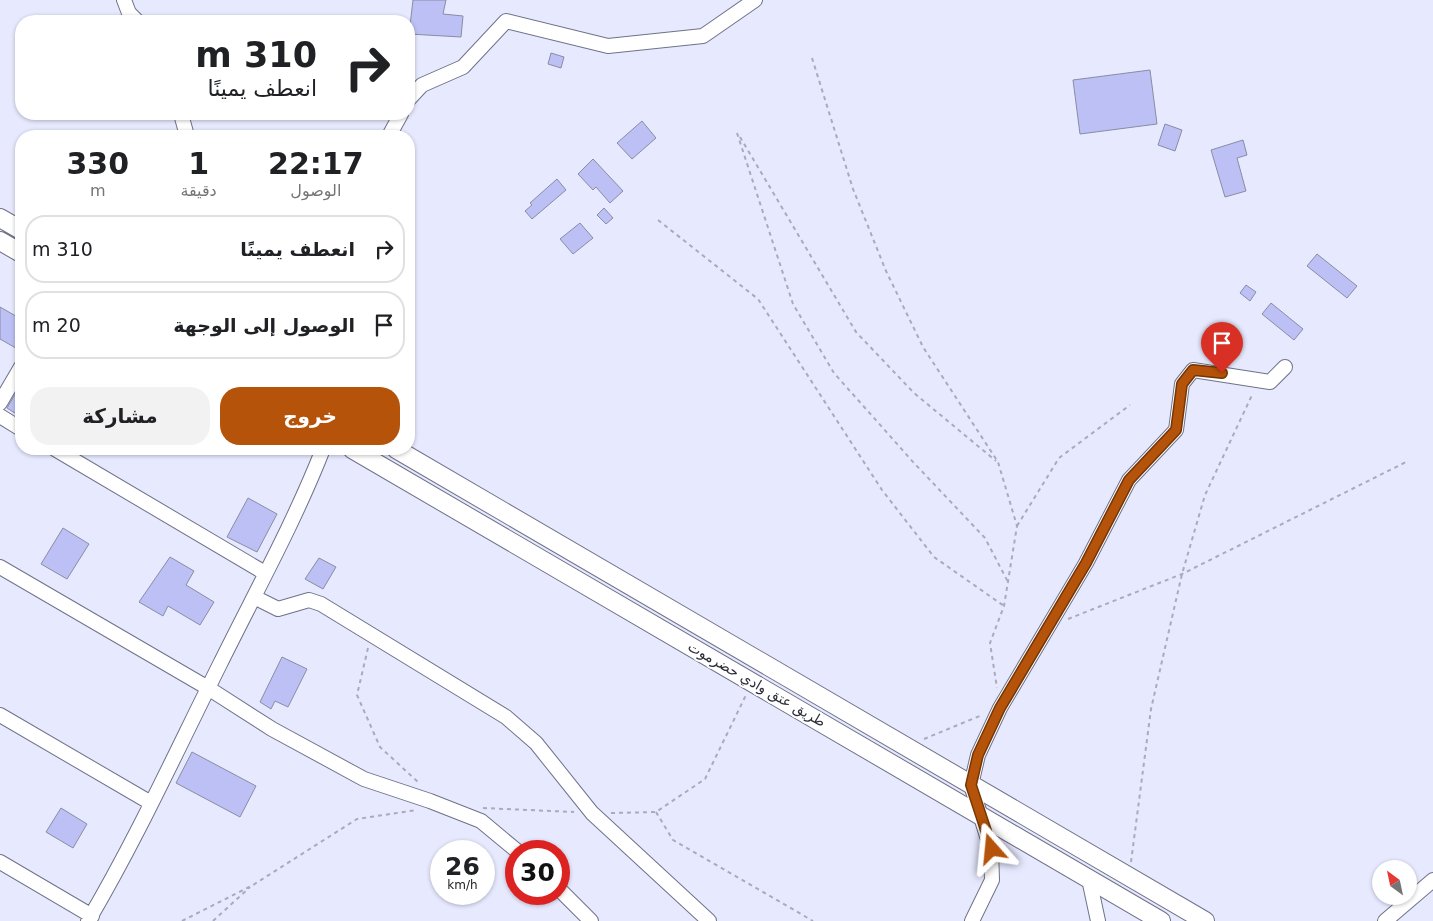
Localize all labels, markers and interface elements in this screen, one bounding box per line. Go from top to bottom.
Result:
text: 310 m [195,35,317,75]
icon: right [335,35,400,100]
text: انعطف يمينًا [208,76,317,101]
text: 330 [66,146,129,181]
text: 1 [188,146,209,181]
text: 22:17 [268,146,364,181]
text: m [90,181,106,200]
text: دقيقة [180,181,217,200]
text: الوصول [290,181,341,200]
icon: right [370,235,398,263]
text: 310 m [32,238,93,260]
text: انعطف يمينًا [240,238,355,260]
icon: arrive [370,311,398,339]
text: 20 m [32,314,81,336]
text: الوصول إلى الوجهة [173,314,355,336]
pin [1201,322,1243,373]
icon: arrive [1208,329,1236,357]
button: مشاركة [30,387,210,445]
button: خروج [220,387,400,445]
street label: طريق عتق وادي حضرموت [685,638,829,731]
position arrow [965,822,1017,874]
speed limit sign: 30 [505,840,570,905]
text: 26 [445,852,480,881]
north arrow [1372,860,1418,905]
map controls [1372,860,1417,905]
text: km/h [447,878,478,892]

